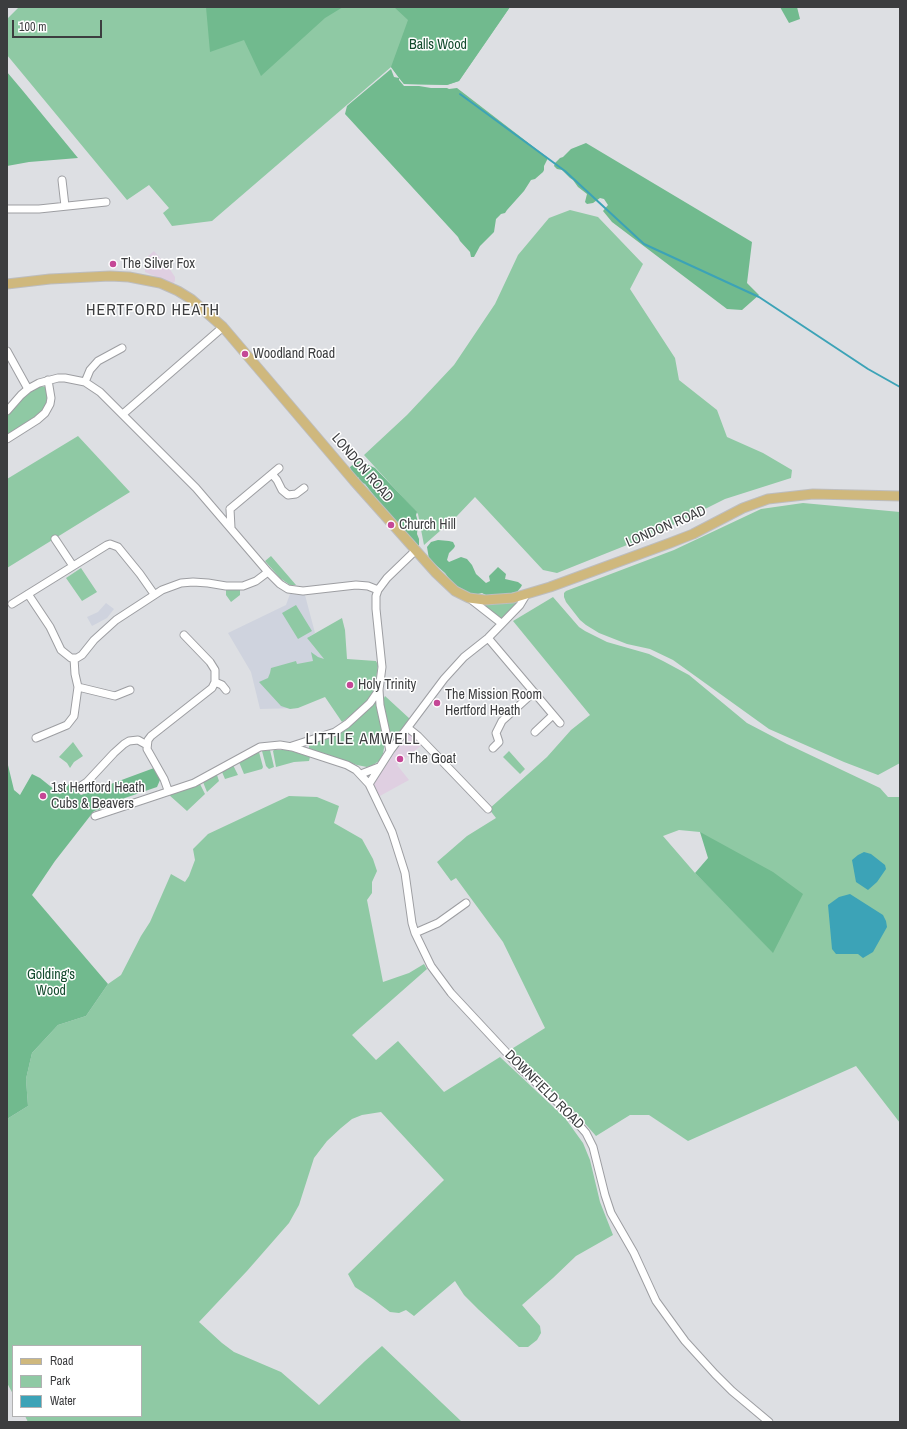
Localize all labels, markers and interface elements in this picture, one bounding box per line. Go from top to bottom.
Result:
scale bar [14,12,104,38]
text: 100 m [19,19,46,35]
park label: Balls Wood [409,37,467,53]
place label: The Silver Fox [121,256,195,272]
marker: The Silver Fox [108,259,118,269]
district label: HERTFORD HEATH [86,301,220,321]
place label: Woodland Road [253,346,335,362]
marker: Woodland Road [240,349,250,359]
street label: LONDON ROAD [328,430,396,506]
street label: LONDON ROAD [623,503,709,551]
place label: Church Hill [399,517,456,533]
marker: Church Hill [386,520,396,530]
place label: Holy Trinity [358,677,416,693]
marker: Holy Trinity [345,680,355,690]
place label: The Mission Room Hertford Heath [445,687,542,720]
marker: The Mission Room Hertford Heath [432,698,442,708]
district label: LITTLE AMWELL [305,730,421,750]
place label: The Goat [408,751,456,767]
marker: The Goat [395,754,405,764]
place label: 1st Hertford Heath Cubs & Beavers [51,780,145,812]
marker: 1st Hertford Heath Cubs & Beavers [38,791,48,801]
park label: Golding's Wood [27,967,75,1000]
street label: DOWNFIELD ROAD [501,1047,587,1133]
legend [12,1345,142,1417]
text: Road [50,1353,74,1369]
text: Park [50,1373,70,1389]
text: Water [50,1393,76,1409]

